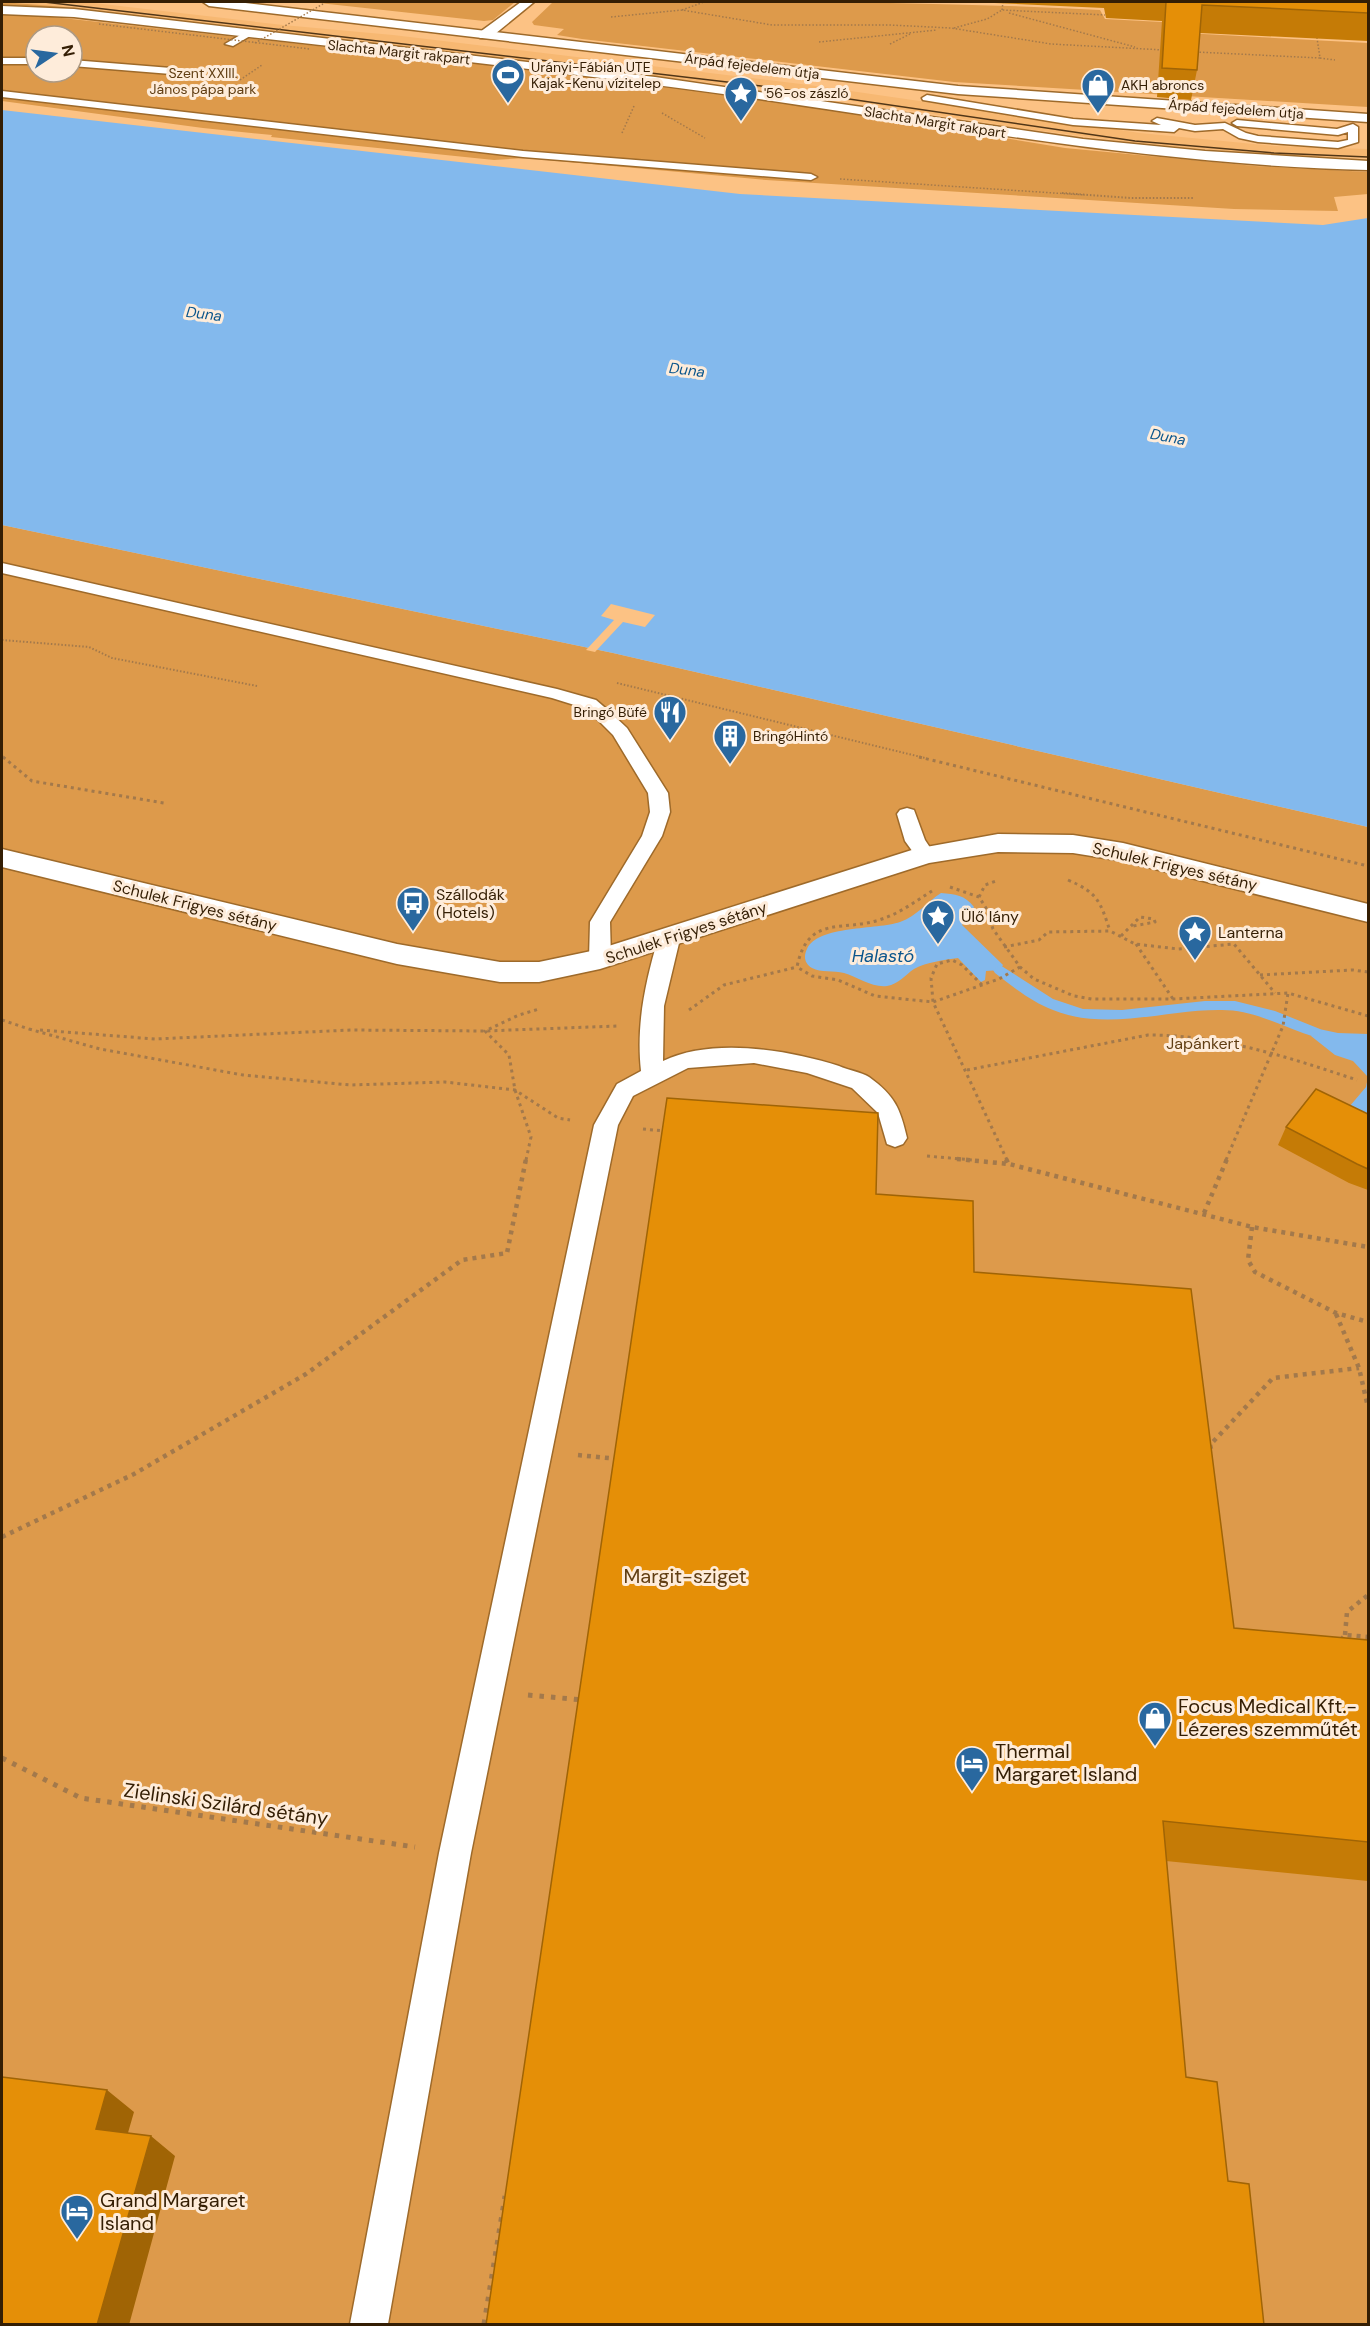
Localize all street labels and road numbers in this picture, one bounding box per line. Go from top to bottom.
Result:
street label: Slachta Margit rakpart [327,36,471,68]
street label: Árpád fejedelem útja [684,49,820,83]
street label: Árpád fejedelem útja [1168,95,1304,123]
street label: Slachta Margit rakpart [863,102,1007,142]
street label: Schulek Frigyes sétány [1091,837,1259,896]
street label: Schulek Frigyes sétány [111,875,279,936]
street label: Schulek Frigyes sétány [603,896,769,968]
street label: Zielinski Szilárd sétány [122,1777,330,1831]

